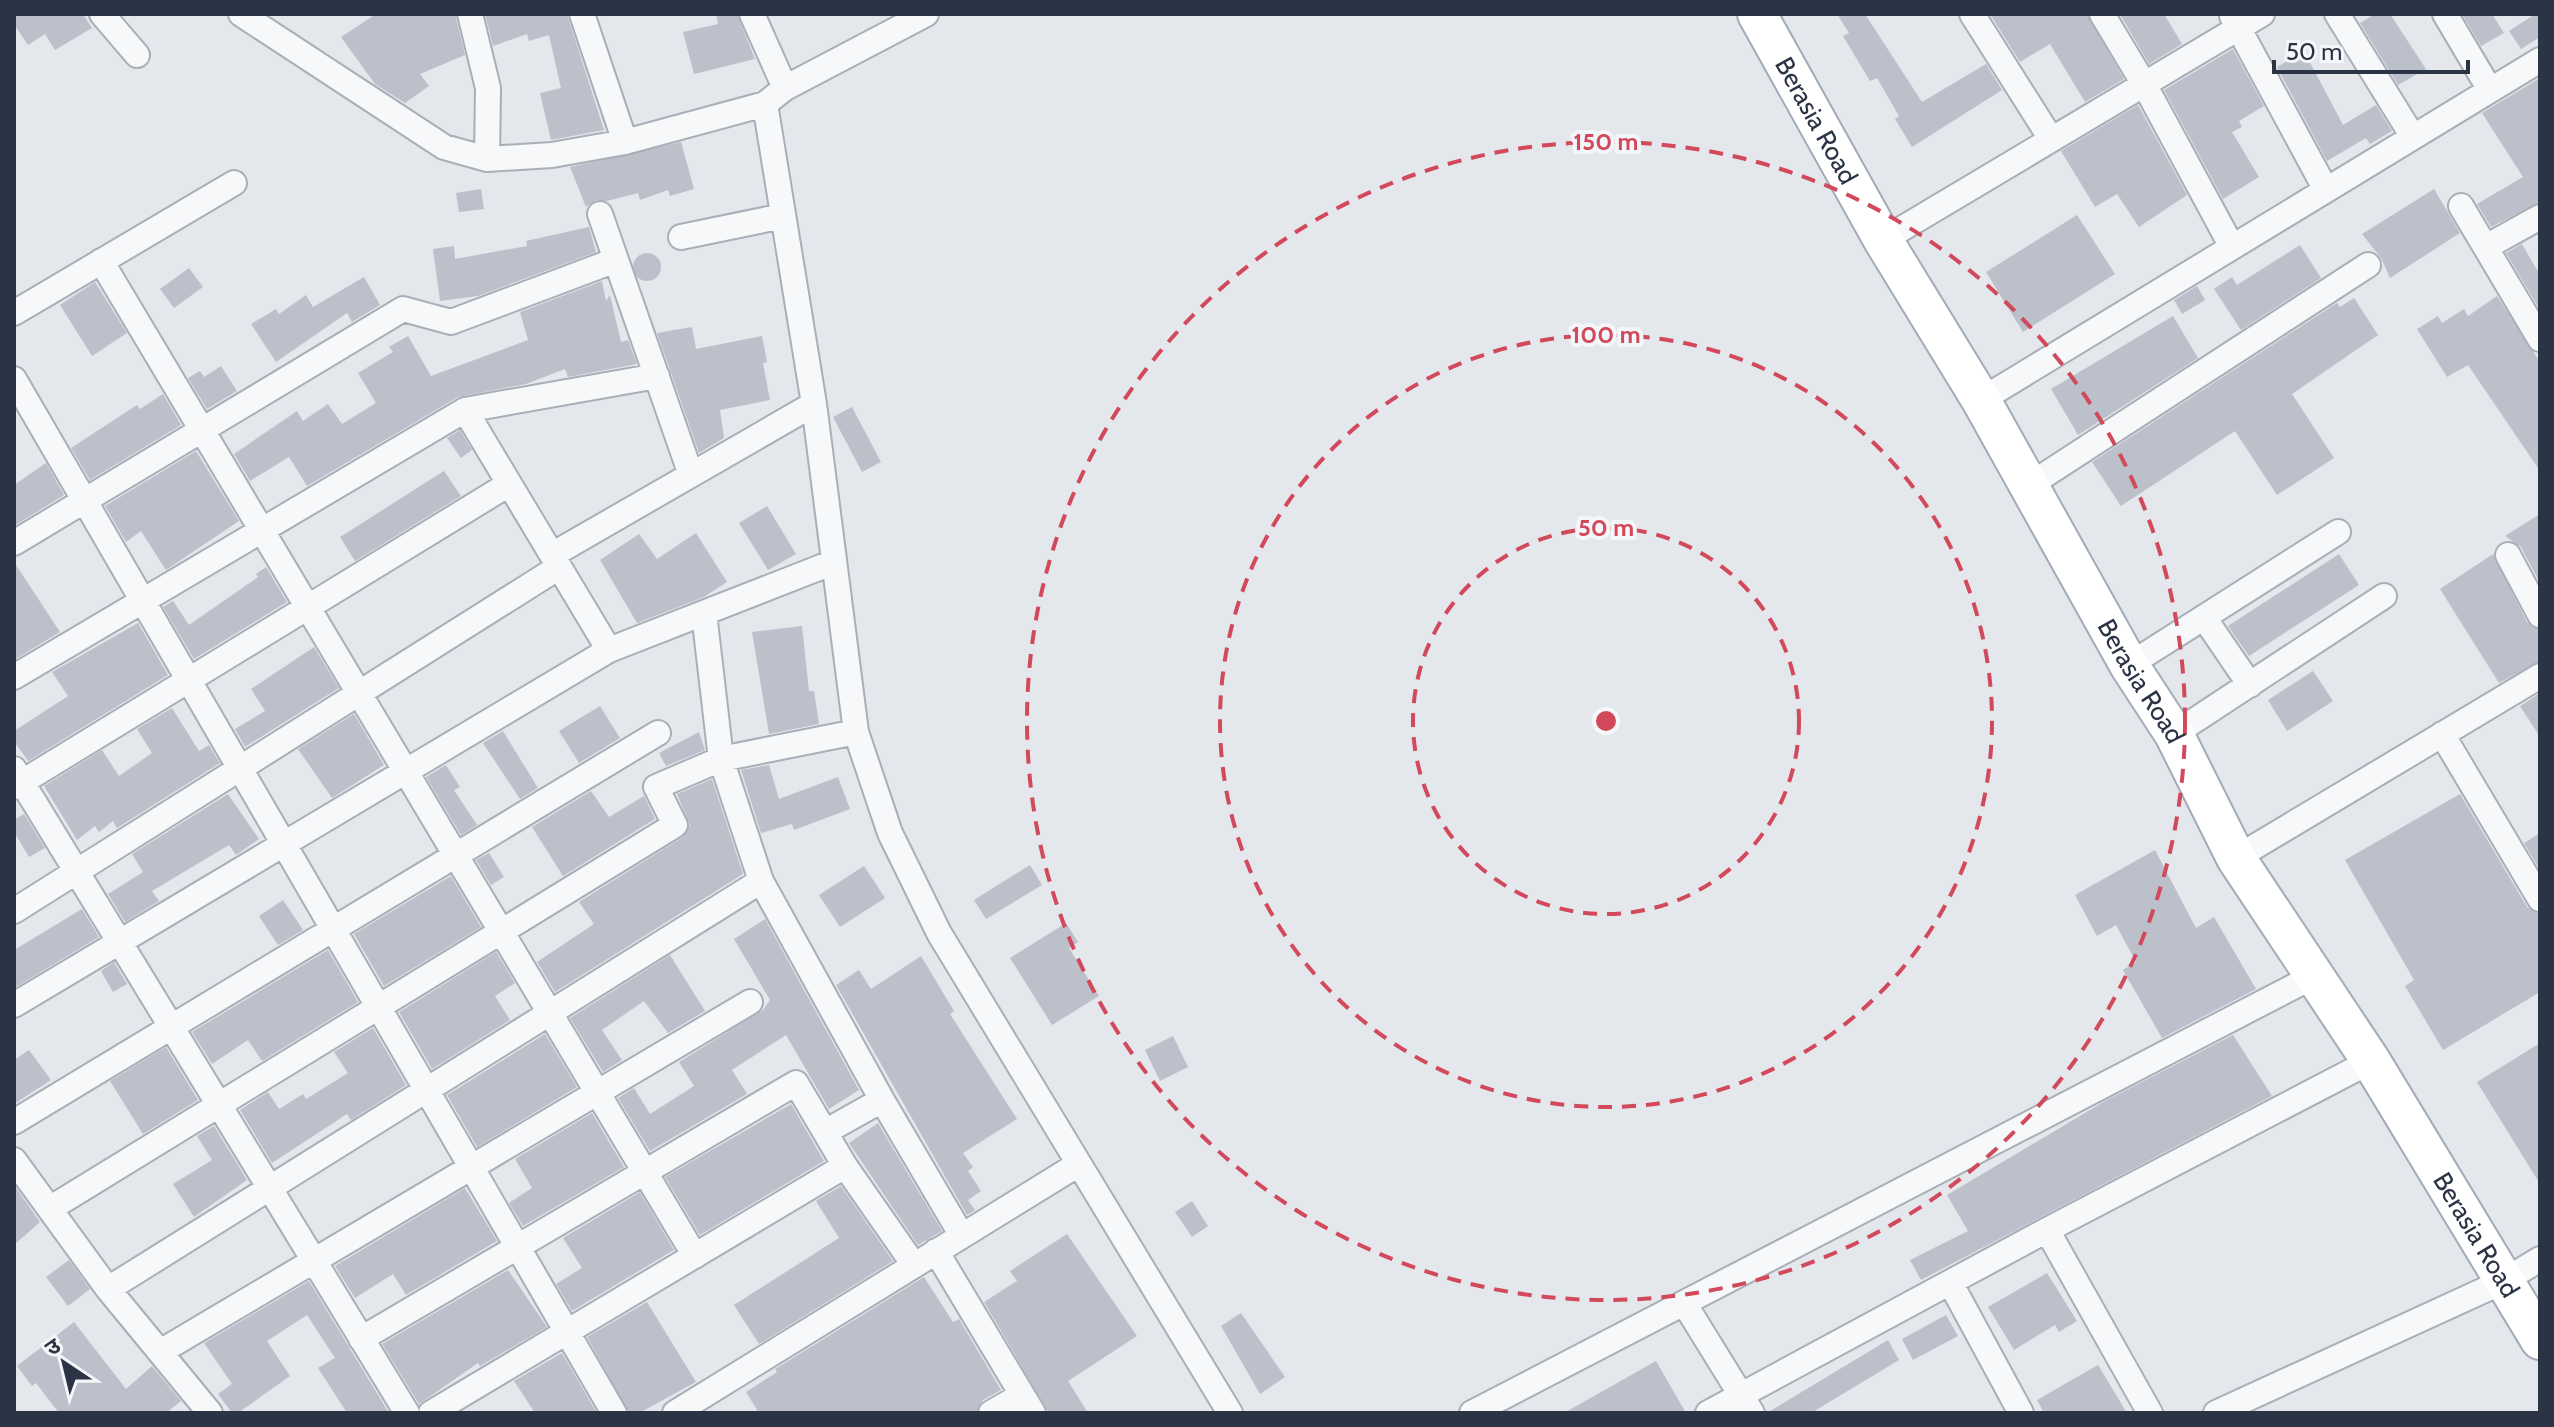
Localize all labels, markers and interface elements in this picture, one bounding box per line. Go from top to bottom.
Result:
scale bar [2274,24,2468,74]
text: 50 m [2286,37,2342,66]
street label: Berasia Road [1768,51,1865,190]
text: 150 m [1574,127,1638,156]
text: 100 m [1571,320,1641,349]
text: 50 m [1578,513,1634,542]
street label: Berasia Road [2091,613,2192,748]
centre of rings [1592,707,1620,735]
street label: Berasia Road [2426,1167,2526,1303]
north arrow [24,1323,104,1403]
text: उ [40,1332,67,1362]

